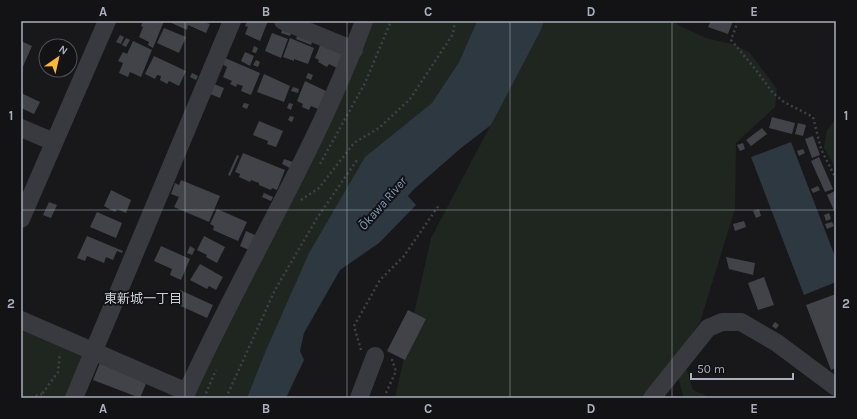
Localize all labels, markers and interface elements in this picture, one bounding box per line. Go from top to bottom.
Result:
text: A [99,4,107,19]
text: B [262,4,270,19]
text: C [424,4,432,19]
text: D [587,4,596,19]
text: E [750,4,758,19]
north arrow [38,38,78,78]
text: N [56,43,70,58]
text: 1 [9,108,13,123]
text: 1 [844,108,848,123]
water label: Ōkawa River [355,173,410,233]
district label: 東新城一丁目 [104,291,182,306]
text: 2 [7,296,15,311]
text: 2 [842,296,850,311]
scale bar [691,355,793,381]
text: 50 m [697,362,725,376]
text: A [99,401,107,416]
text: B [262,401,270,416]
text: C [424,401,432,416]
text: D [587,401,596,416]
text: E [750,401,758,416]

